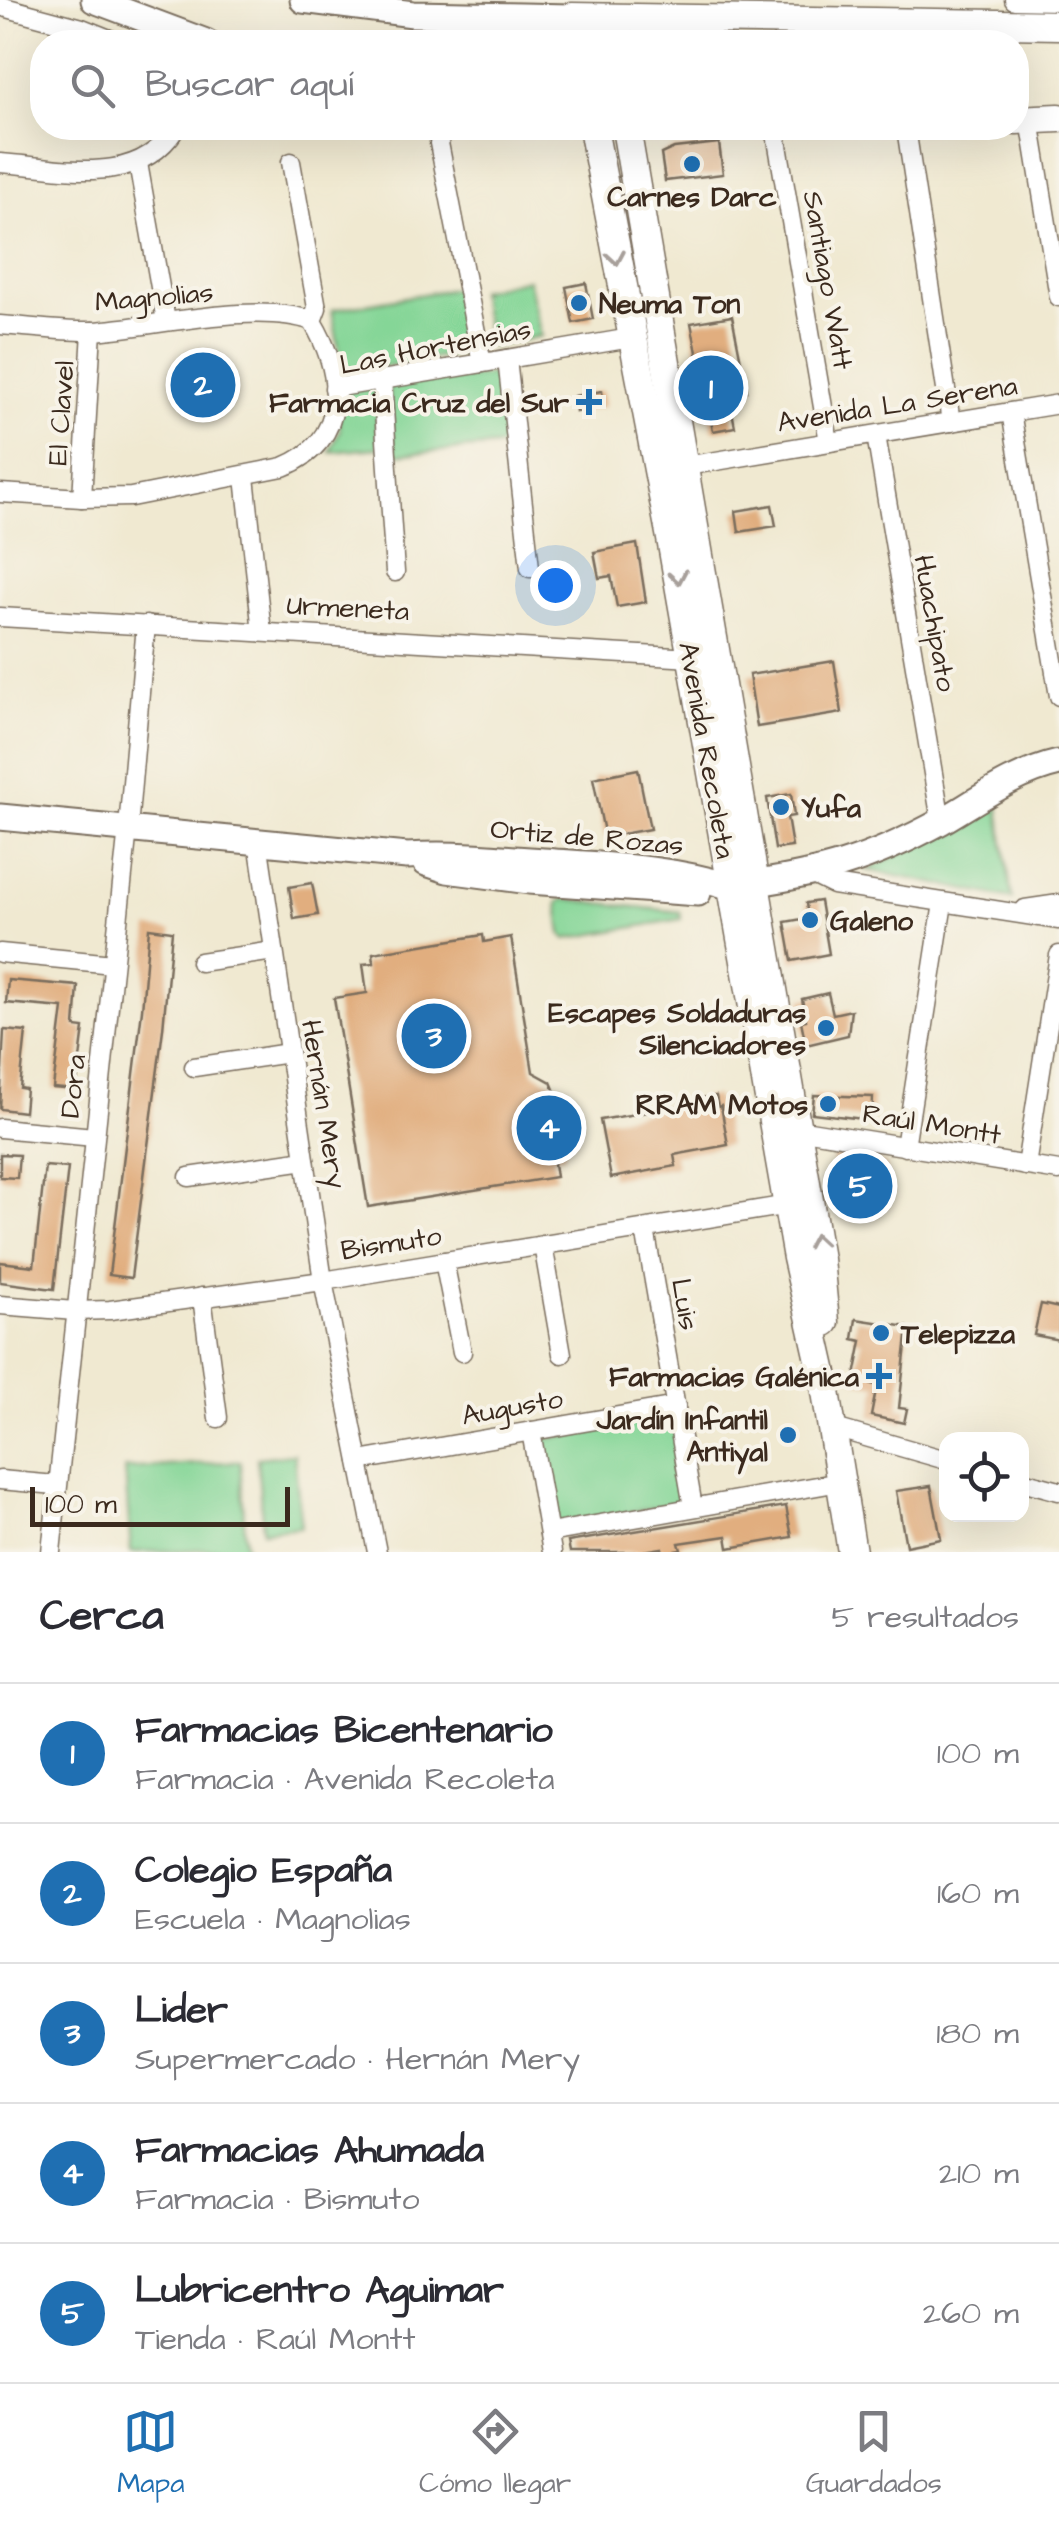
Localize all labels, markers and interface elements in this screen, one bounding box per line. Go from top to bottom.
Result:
search box [30,30,1029,140]
icon: search [65,58,120,113]
text: Buscar aquí [145,59,354,111]
marker: Carnes Darc [681,153,703,175]
place label: Carnes Darc [607,178,777,217]
street label: Santiago Watt [792,188,863,373]
one-way arrow [605,249,626,266]
street label: Magnolias [93,273,215,323]
place label: Neuma Ton [599,285,740,324]
marker: Neuma Ton [568,292,590,314]
street label: Las Hortensias [336,310,534,385]
pin: 2 [170,348,236,422]
pin: 1 [678,350,744,426]
street label: El Clavel [38,360,85,467]
street label: Avenida La Serena [774,366,1020,443]
place label: Farmacia Cruz del Sur [269,384,570,423]
marker: Farmacia Cruz del Sur [578,391,600,413]
street label: Huachipato [903,552,966,695]
your location [530,560,581,611]
one-way arrow [667,569,688,585]
street label: Urmeneta [286,586,410,631]
street label: Avenida Recoleta [668,639,745,862]
place label: Yufa [801,789,862,828]
marker: Yufa [770,796,792,818]
street label: Ortiz de Rozas [489,810,685,865]
place label: Galeno [830,902,913,941]
marker: Galeno [799,909,821,931]
place label: Escapes Soldaduras Silenciadores [548,994,806,1065]
pin: 3 [402,998,466,1074]
street label: Hernán Mery [289,1017,356,1192]
marker: Escapes Soldaduras Silenciadores [815,1017,837,1039]
street label: Dora [51,1052,96,1120]
place label: RRAM Motos [636,1086,808,1125]
pin: 4 [516,1090,582,1166]
marker: RRAM Motos [817,1093,839,1115]
street label: Raúl Montt [860,1094,1004,1155]
pin: 5 [828,1148,892,1224]
street label: Bismuto [338,1216,445,1271]
one-way arrow [806,1233,827,1249]
street label: Luis [661,1275,708,1333]
place label: Telepizza [900,1315,1016,1355]
marker: Telepizza [870,1322,892,1344]
place label: Farmacias Galénica [609,1358,860,1397]
marker: Farmacias Galénica [868,1365,890,1387]
street label: Augusto [459,1379,566,1437]
place label: Jardín Infantil Antiyal [596,1401,768,1475]
marker: Jardín Infantil Antiyal [777,1424,799,1446]
map controls [939,1432,1029,1522]
button: locate [939,1432,1029,1522]
scale bar [30,1482,290,1526]
text: 100 m [45,1485,117,1524]
text: Cerca [40,1588,164,1646]
text: 5 resultados [832,1595,1019,1640]
text: Farmacias Bicentenario [135,1705,553,1757]
text: 1 [70,1731,75,1776]
text: 100 m [937,1731,1019,1776]
text: Farmacia · Avenida Recoleta [135,1757,554,1802]
text: Colegio España [135,1845,392,1897]
text: 2 [63,1871,82,1916]
text: 160 m [937,1871,1019,1916]
text: Escuela · Magnolias [135,1897,411,1942]
text: Lider [135,1985,228,2037]
text: 3 [64,2011,81,2056]
text: 180 m [936,2011,1019,2056]
text: Supermercado · Hernán Mery [135,2037,580,2082]
text: Farmacias Ahumada [135,2125,484,2177]
text: 4 [62,2151,83,2196]
text: 210 m [939,2151,1019,2196]
text: Farmacia · Bismuto [135,2177,420,2222]
text: Lubricentro Aguimar [135,2265,504,2317]
text: 5 [61,2291,84,2336]
text: 260 m [923,2291,1019,2336]
text: Tienda · Raúl Montt [135,2317,415,2362]
tab: Mapa [117,2404,184,2503]
tab: Cómo llegar [419,2404,571,2503]
tab: Guardados [806,2404,942,2503]

